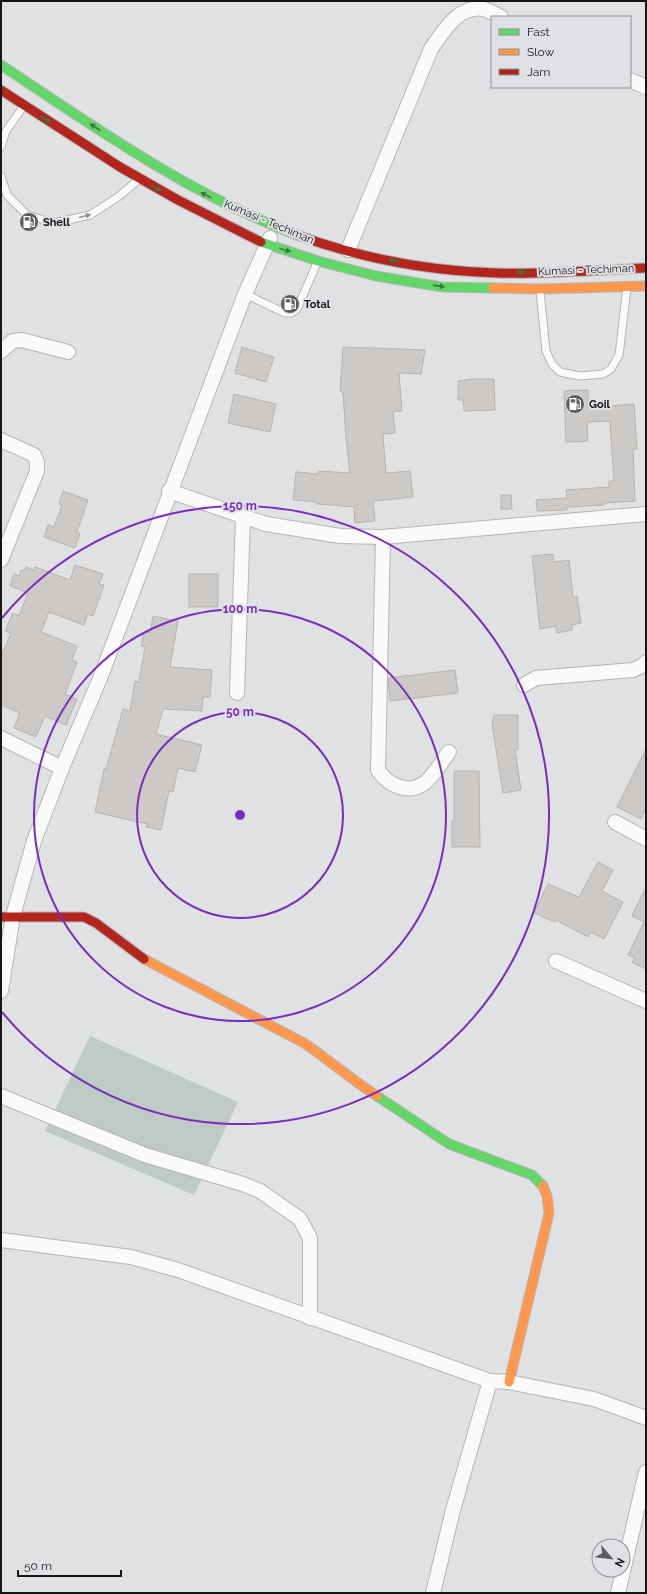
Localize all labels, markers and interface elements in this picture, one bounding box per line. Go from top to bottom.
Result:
legend [491,16,631,88]
text: Fast [527,25,550,39]
text: Slow [527,45,554,59]
text: Jam [527,65,550,79]
one-way arrow [40,115,50,123]
one-way arrow [90,123,100,131]
one-way arrow [150,184,162,191]
one-way arrow [200,192,212,198]
street label: Kumasi - Techiman [222,197,316,247]
fuel station icon: Shell [18,211,40,233]
one-way arrow [80,213,92,219]
place label: Shell [43,216,70,229]
one-way arrow [279,247,291,253]
one-way arrow [388,257,400,263]
street label: Kumasi - Techiman [538,262,634,278]
one-way arrow [516,269,529,275]
one-way arrow [433,283,445,289]
fuel station icon: Total [279,293,301,315]
place label: Total [304,298,331,311]
fuel station icon: Goil [564,393,586,415]
place label: Goil [589,398,610,411]
text: 150 m [223,499,257,513]
text: 100 m [223,602,257,616]
text: 50 m [226,705,254,719]
centre of rings [233,808,247,822]
north arrow [591,1538,631,1578]
scale bar [18,1552,121,1578]
text: N [612,1556,627,1569]
text: 50 m [24,1559,52,1573]

